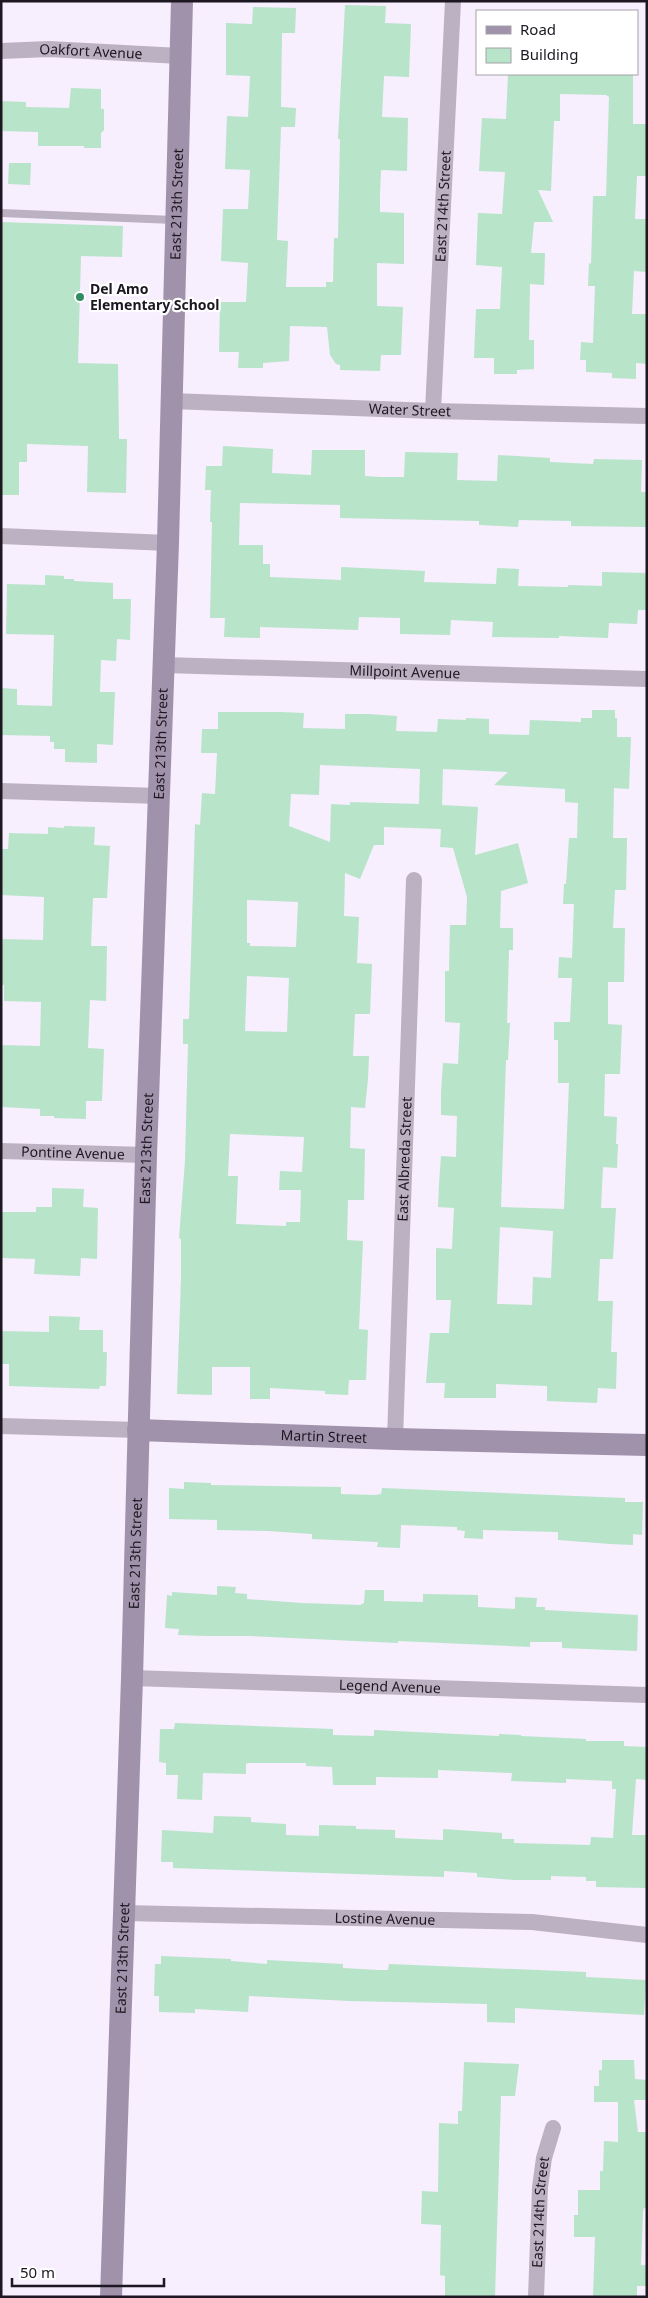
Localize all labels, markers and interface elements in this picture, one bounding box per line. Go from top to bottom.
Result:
legend [476,10,638,75]
text: Road [520,19,556,39]
street label: Oakfort Avenue [39,39,143,63]
text: Building [520,44,578,64]
street label: East 213th Street [165,148,187,260]
street label: East 214th Street [430,150,455,262]
place label: Del Amo Elementary School [90,279,220,314]
marker: Del Amo Elementary School [74,291,86,303]
street label: Water Street [368,399,451,420]
street label: Millpoint Avenue [349,660,461,683]
street label: East 213th Street [149,688,172,800]
street label: East 213th Street [135,1092,157,1205]
street label: East Albreda Street [392,1096,416,1222]
street label: Pontine Avenue [21,1142,125,1163]
street label: Martin Street [280,1425,367,1447]
street label: East 213th Street [124,1497,146,1609]
street label: Legend Avenue [339,1675,441,1697]
street label: East 213th Street [111,1902,133,2014]
street label: Lostine Avenue [334,1908,436,1929]
street label: East 214th Street [527,2155,553,2268]
scale bar [12,2256,165,2288]
text: 50 m [20,2262,55,2282]

